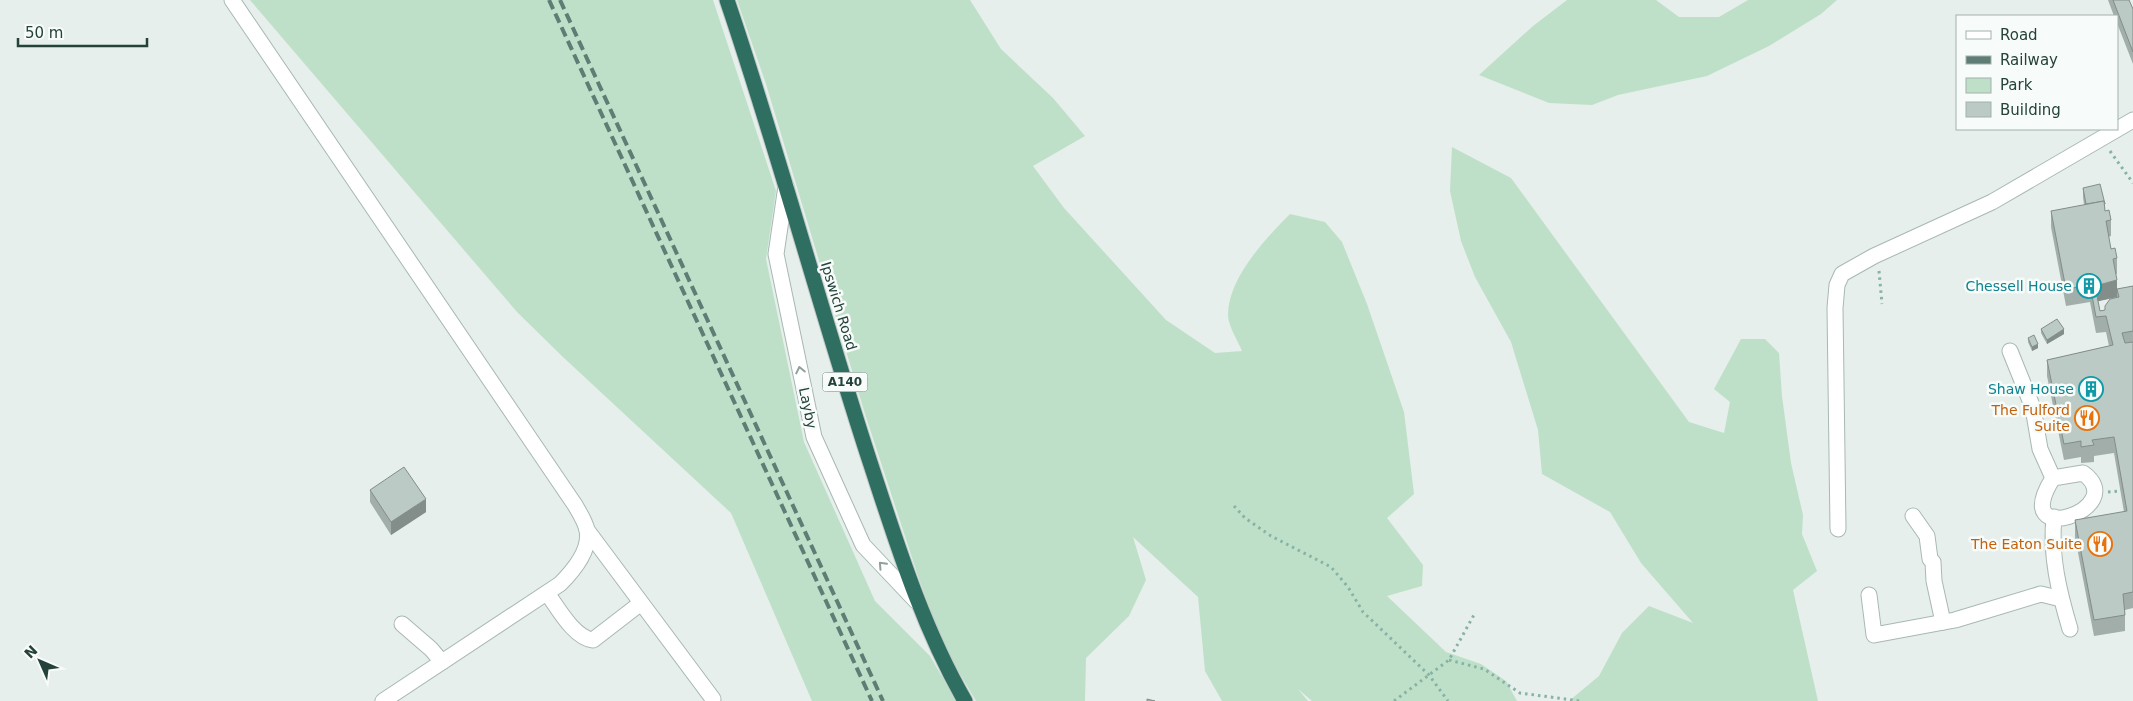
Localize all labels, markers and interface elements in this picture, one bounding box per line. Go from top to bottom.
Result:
scale bar [18,15,146,47]
legend [1956,15,2118,130]
text: 50 m [25,24,63,42]
text: Road [2000,26,2038,44]
text: Railway [2000,51,2058,69]
text: Park [2000,76,2033,94]
text: Building [2000,101,2061,119]
street label: Ipswich Road [818,260,860,352]
building icon: Chessell House [2076,273,2102,299]
place label: Chessell House [1965,278,2072,294]
one-way arrow [795,366,806,374]
road number: A140 [822,372,868,392]
building icon: Shaw House [2078,376,2104,402]
place label: Shaw House [1988,381,2074,397]
street label: Layby [796,386,820,430]
place label: The Fulford Suite [1991,402,2070,434]
restaurant icon: The Fulford Suite [2074,405,2100,431]
restaurant icon: The Eaton Suite [2087,531,2113,557]
place label: The Eaton Suite [1970,536,2082,552]
one-way arrow [879,562,888,571]
north arrow [15,636,65,686]
text: N [21,642,41,662]

